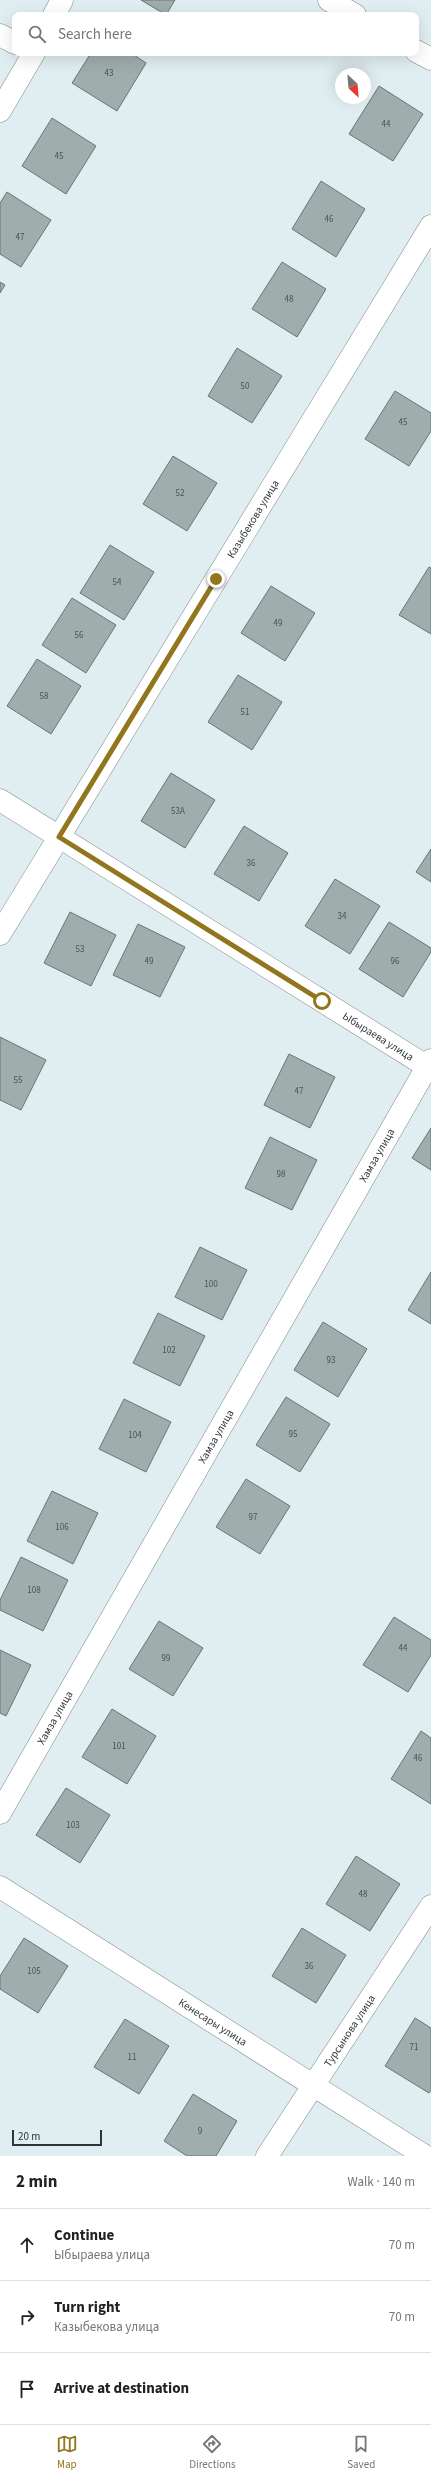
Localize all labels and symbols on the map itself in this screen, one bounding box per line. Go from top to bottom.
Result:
house number: 43 [105,67,114,80]
north arrow [335,68,371,104]
house number: 44 [382,118,391,131]
house number: 45 [55,150,64,163]
house number: 46 [325,213,334,226]
house number: 47 [16,231,25,244]
house number: 48 [285,293,294,306]
house number: 50 [241,380,250,393]
house number: 45 [399,416,408,429]
street label: Казыбекова улица [223,477,282,561]
house number: 52 [176,487,185,500]
route end [207,570,225,588]
house number: 54 [113,576,122,589]
house number: 49 [274,617,283,630]
house number: 56 [75,629,84,642]
house number: 58 [40,690,49,703]
house number: 51 [241,706,249,719]
house number: 53А [171,805,185,818]
house number: 36 [247,857,256,870]
house number: 34 [338,910,347,923]
house number: 53 [76,943,85,956]
house number: 49 [145,955,154,968]
house number: 96 [391,955,400,968]
route start [313,992,331,1010]
street label: Ыбыраева улица [340,1008,417,1064]
house number: 55 [14,1074,23,1087]
house number: 47 [295,1085,304,1098]
street label: Хамза улица [355,1126,398,1185]
house number: 98 [277,1168,286,1181]
house number: 100 [204,1278,218,1291]
house number: 102 [162,1344,176,1357]
house number: 93 [327,1354,336,1367]
street label: Хамза улица [194,1407,237,1466]
house number: 95 [289,1428,298,1441]
house number: 104 [128,1429,142,1442]
house number: 97 [249,1511,258,1524]
house number: 106 [55,1521,69,1534]
house number: 108 [27,1584,41,1597]
house number: 44 [399,1642,408,1655]
house number: 99 [162,1652,171,1665]
street label: Хамза улица [33,1688,76,1747]
house number: 101 [112,1740,126,1753]
house number: 46 [414,1752,423,1765]
house number: 103 [66,1819,80,1832]
house number: 48 [359,1888,368,1901]
house number: 36 [305,1960,314,1973]
house number: 105 [27,1965,41,1978]
street label: Турсынова улица [320,1992,378,2070]
street label: Кенесары улица [176,1994,250,2049]
house number: 71 [410,2041,418,2054]
house number: 11 [128,2051,136,2064]
house number: 9 [198,2125,203,2138]
scale bar [12,2128,102,2147]

